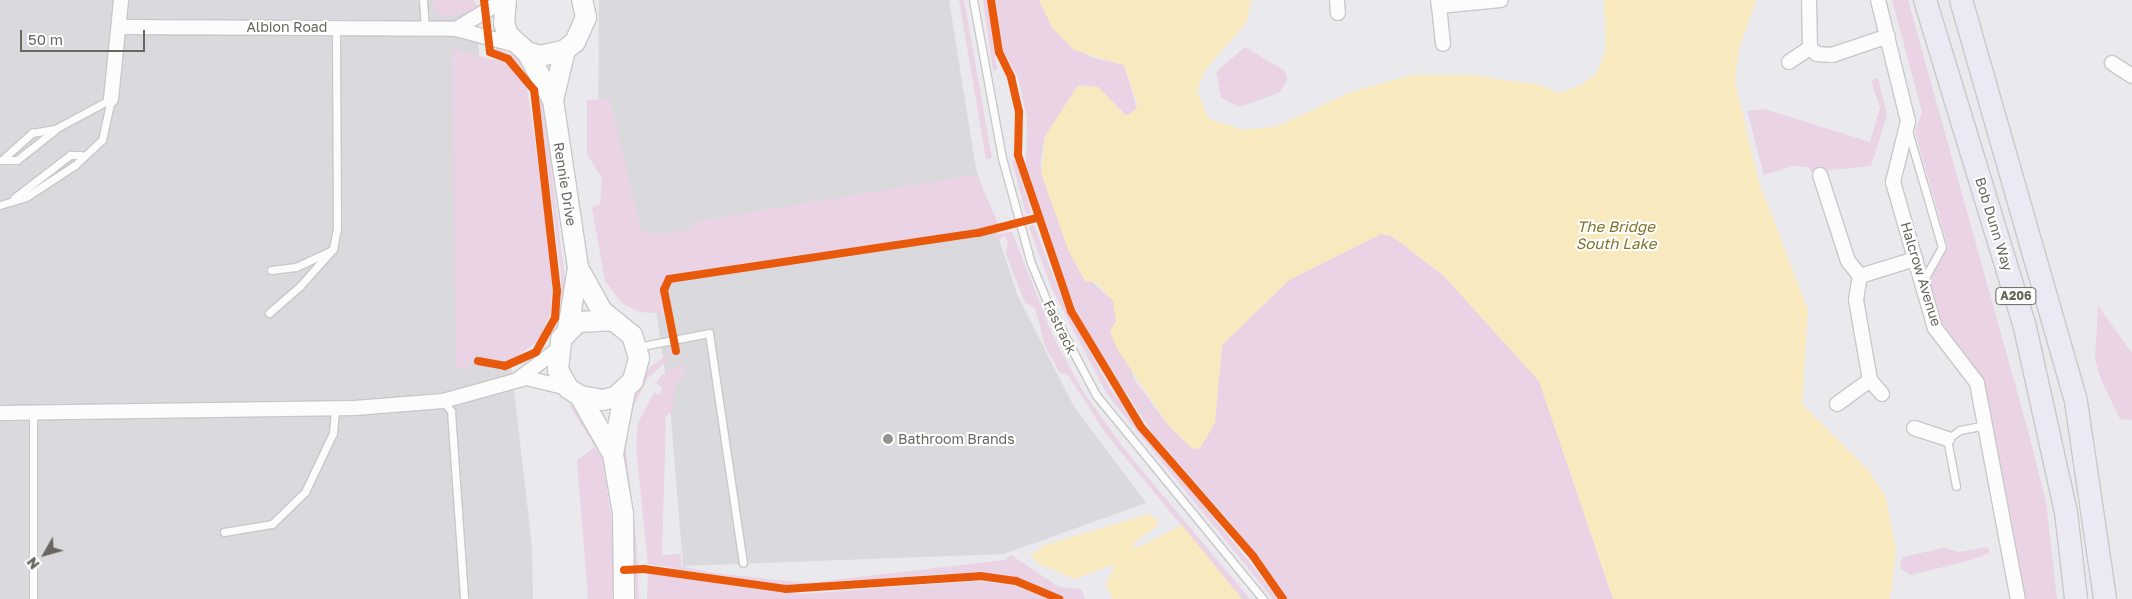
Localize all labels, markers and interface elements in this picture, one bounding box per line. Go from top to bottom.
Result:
street label: Albion Road [247,19,327,35]
scale bar [22,20,148,52]
text: 50 m [28,30,63,48]
street label: Rennie Drive [550,141,580,227]
street label: Bob Dunn Way [1972,175,2016,273]
water label: The Bridge South Lake [1576,217,1656,252]
street label: Halcrow Avenue [1897,220,1945,328]
road number: A206 [1995,286,2037,306]
street label: Fastrack [1040,297,1080,357]
place label: Bathroom Brands [898,431,1015,447]
marker: Bathroom Brands [882,433,894,445]
north arrow [20,529,70,579]
text: N [23,554,43,573]

